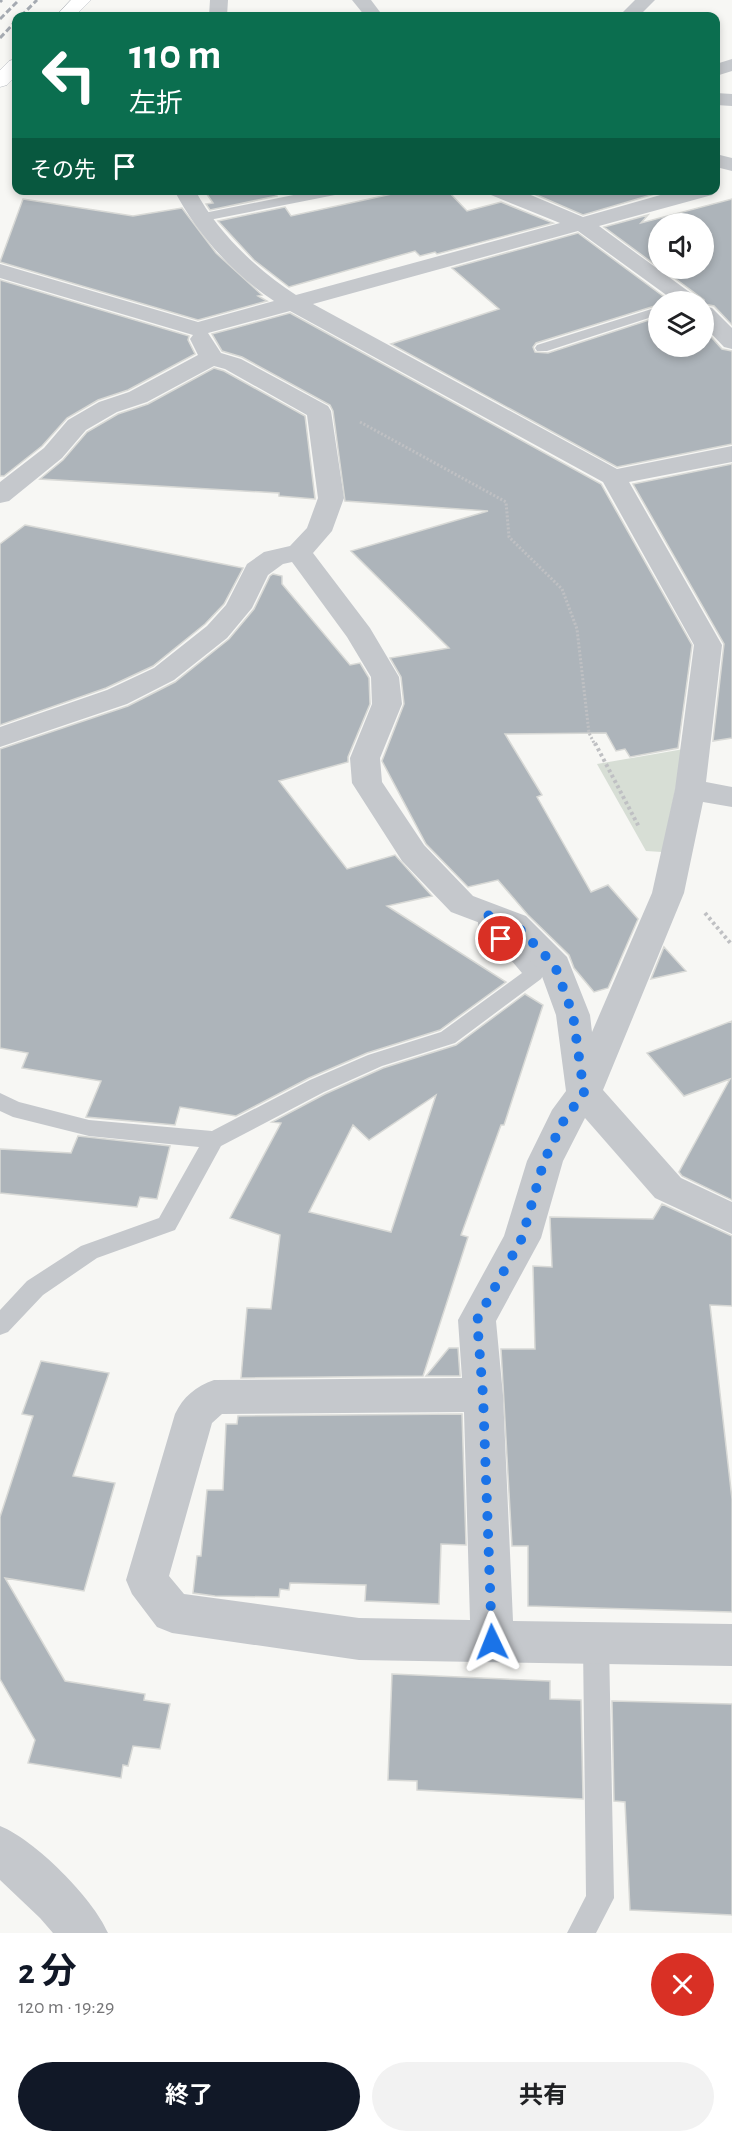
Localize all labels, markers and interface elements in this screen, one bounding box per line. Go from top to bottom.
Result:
text: 110 m [129,34,221,76]
icon: left [30,36,108,114]
text: 左折 [129,90,183,117]
icon: arrive [108,150,141,183]
text: その先 [30,159,96,181]
map controls [648,213,714,357]
button: sound [648,213,714,279]
button: layers [648,291,714,357]
pin [475,913,526,964]
icon: arrive [484,922,517,955]
position arrow [460,1610,524,1674]
button: close [651,1953,714,2016]
text: 2 分 [18,1954,76,1990]
text: 120 m · 19:29 [18,1997,114,2017]
button: 終了 [18,2062,360,2131]
button: 共有 [372,2062,714,2131]

